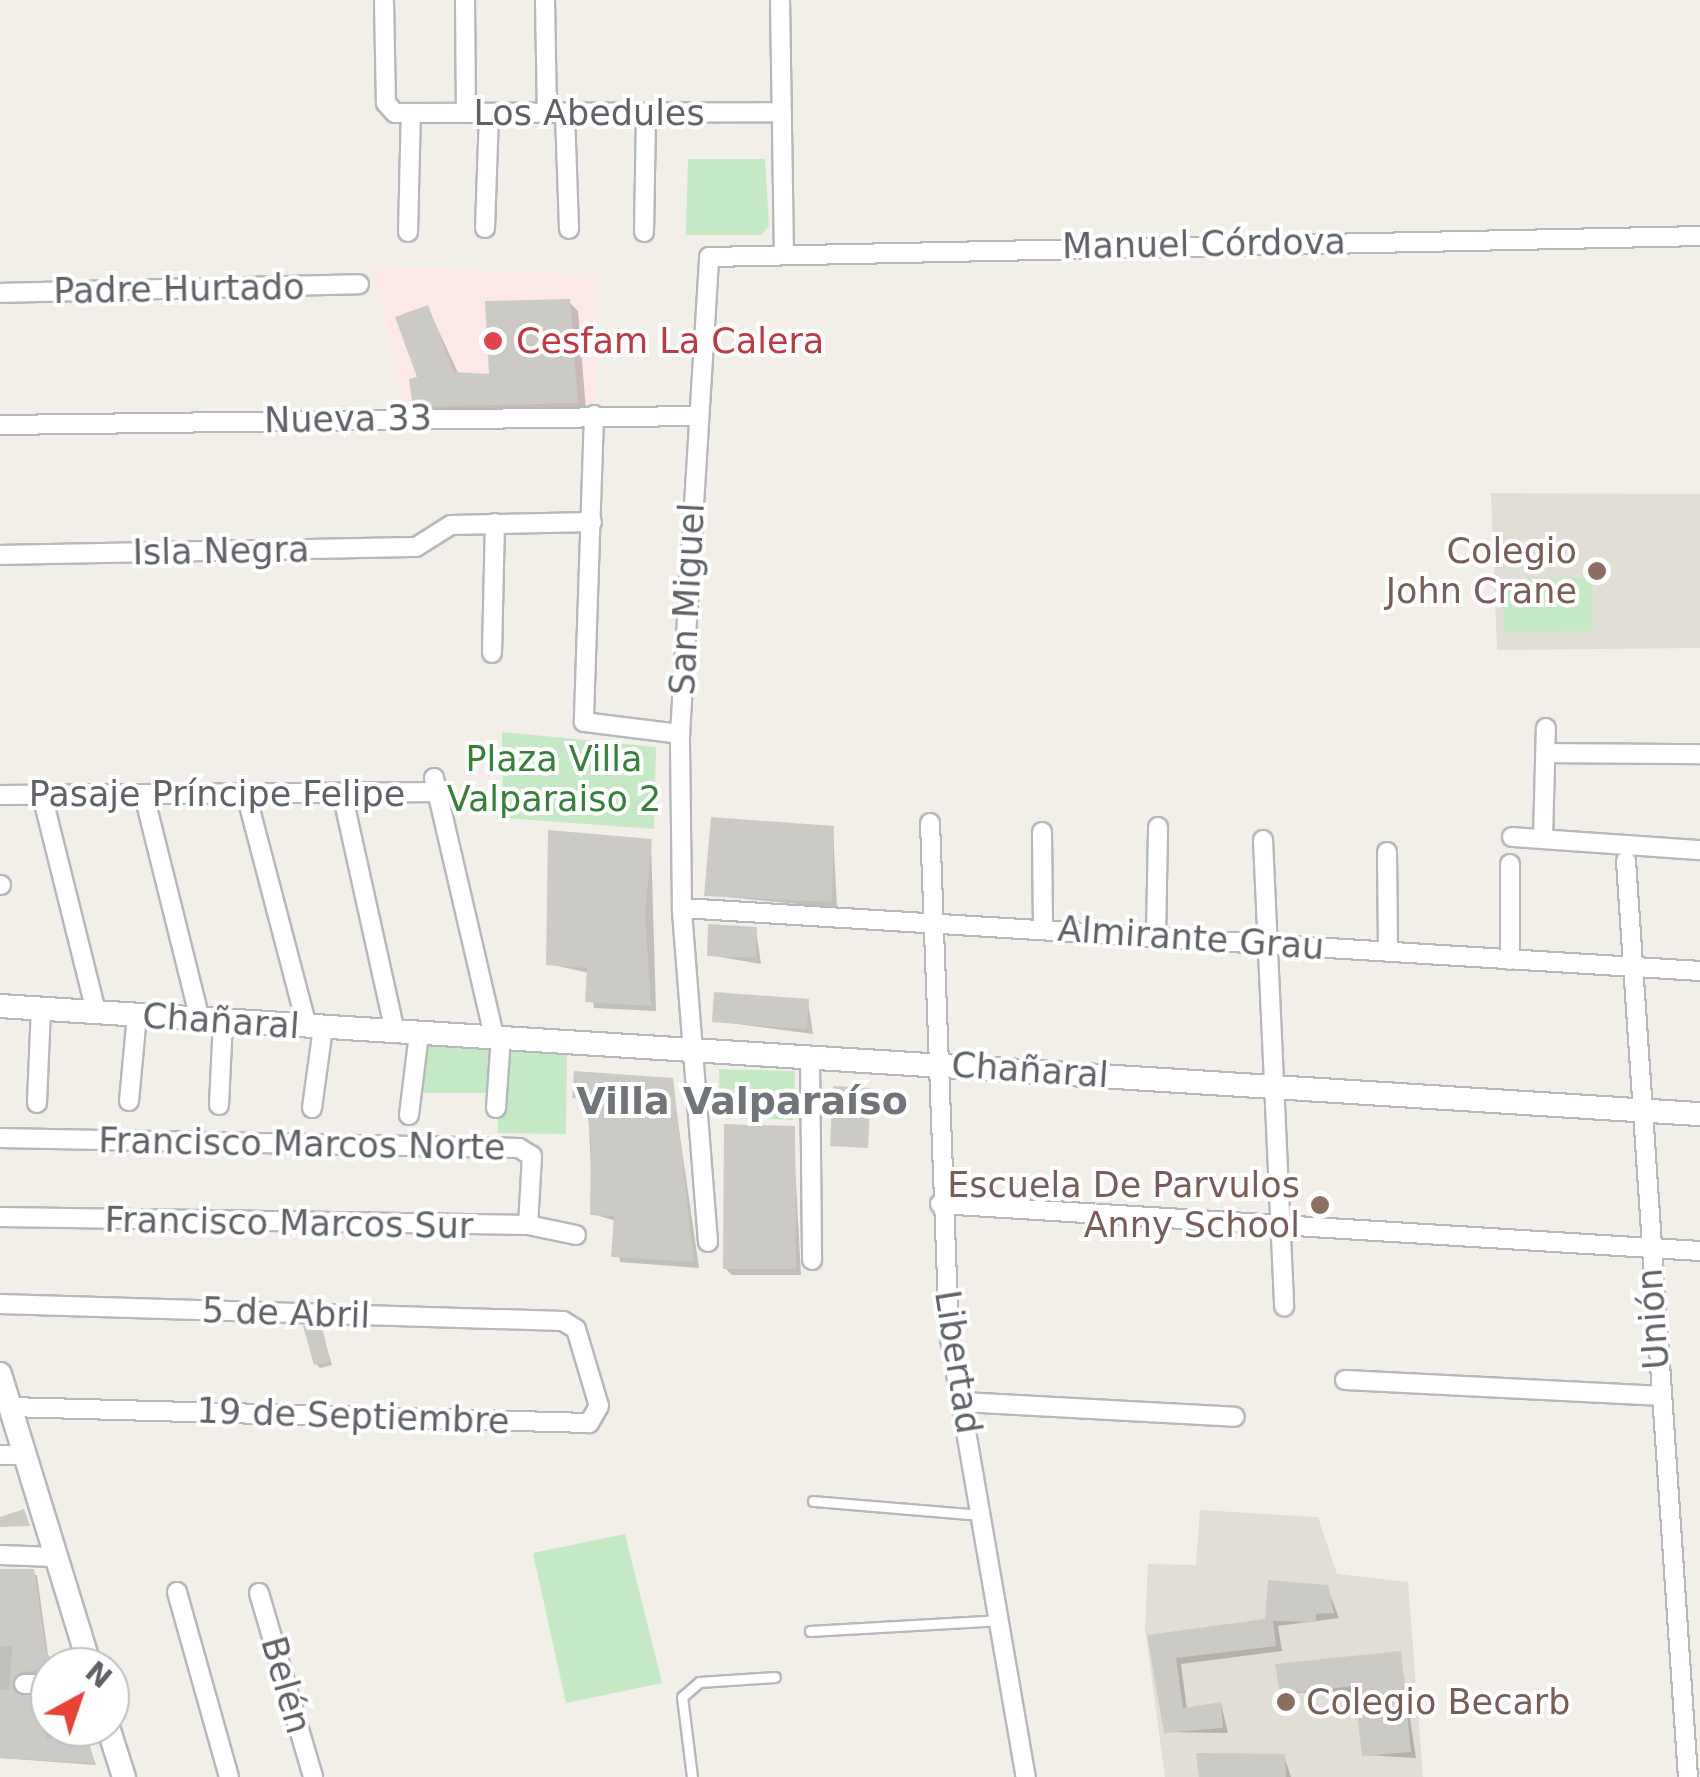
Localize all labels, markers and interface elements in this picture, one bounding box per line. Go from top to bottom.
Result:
street label: Los Abedules [473,92,705,134]
street label: Manuel Córdova [1062,221,1346,267]
street label: Padre Hurtado [53,266,305,312]
place label: Cesfam La Calera [516,320,824,362]
marker: Cesfam La Calera [480,328,506,354]
street label: Nueva 33 [264,397,432,441]
street label: San Miguel [661,502,713,696]
street label: Isla Negra [132,528,310,574]
place label: Colegio John Crane [1386,530,1577,612]
marker: Colegio John Crane [1586,560,1608,582]
park label: Plaza Villa Valparaiso 2 [447,738,661,820]
street label: Pasaje Príncipe Felipe [29,773,405,815]
street label: Almirante Grau [1056,908,1326,968]
street label: Chañaral [141,995,301,1047]
street label: Chañaral [950,1044,1110,1096]
district label: Villa Valparaíso [576,1079,908,1125]
street label: Francisco Marcos Norte [98,1119,506,1169]
place label: Escuela De Parvulos Anny School [947,1164,1300,1246]
marker: Escuela De Parvulos Anny School [1309,1194,1331,1216]
street label: Francisco Marcos Sur [104,1199,474,1247]
street label: Unión [1629,1267,1677,1371]
street label: Libertad [926,1287,990,1437]
street label: 5 de Abril [201,1289,371,1337]
street label: 19 de Septiembre [196,1390,510,1442]
street label: Belén [252,1632,320,1738]
north arrow [30,1647,130,1747]
text: N [79,1655,118,1695]
place label: Colegio Becarb [1306,1681,1570,1723]
marker: Colegio Becarb [1275,1691,1297,1713]

